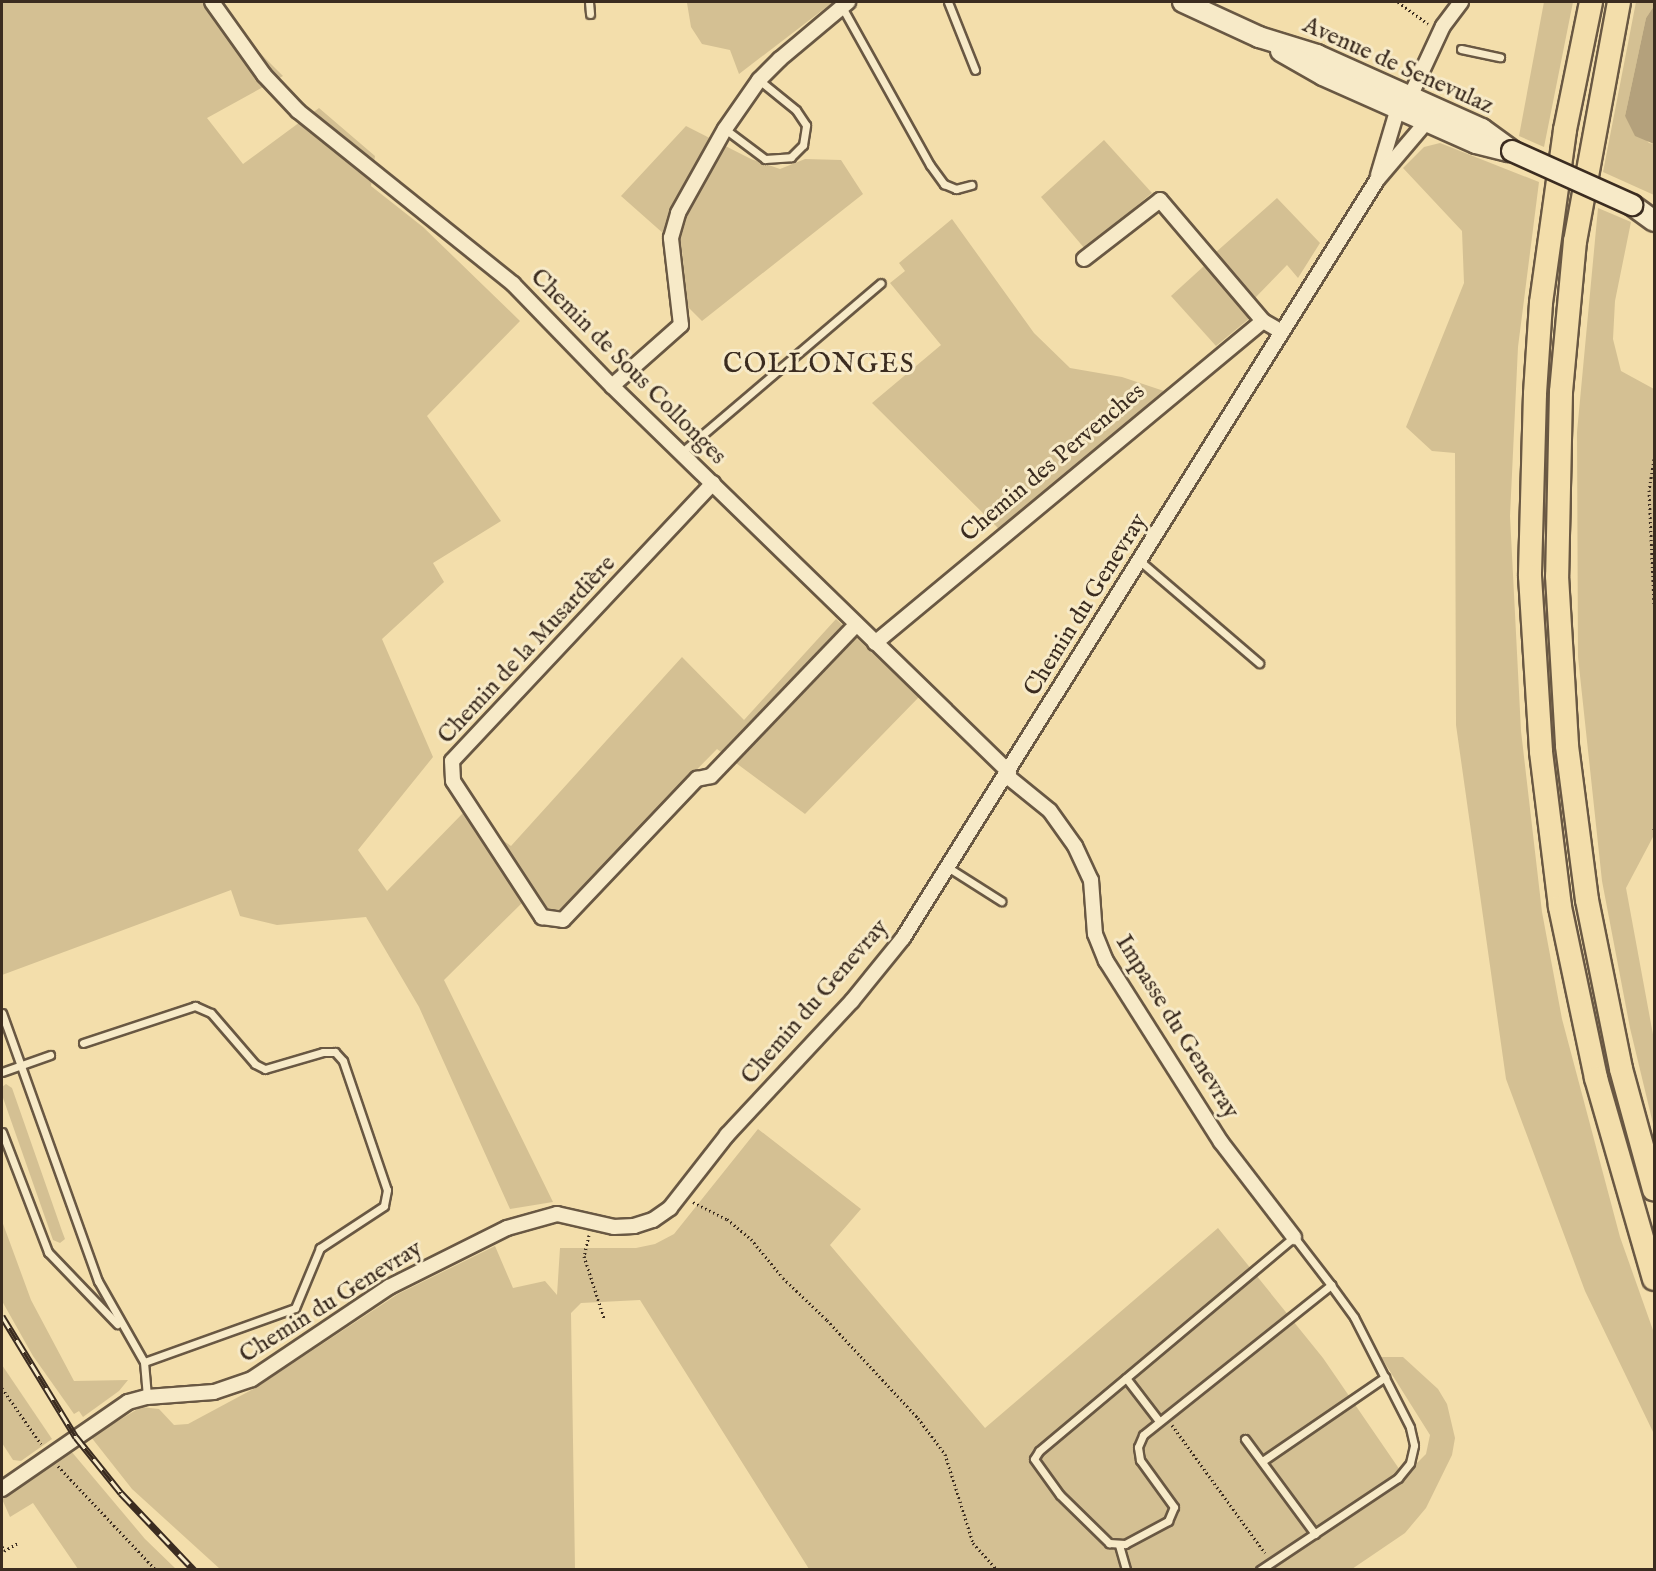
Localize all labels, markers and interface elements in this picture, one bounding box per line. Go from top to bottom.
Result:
street label: Avenue de Senevulaz [1298,11,1498,121]
street label: Chemin de Sous Collonges [524,263,732,471]
district label: COLLONGES [723,350,915,382]
street label: Chemin des Pervenches [955,378,1151,548]
street label: Chemin du Genevray [1018,508,1154,702]
street label: Chemin de la Musardière [432,550,622,750]
street label: Chemin du Genevray [735,913,895,1091]
street label: Impasse du Genevray [1109,930,1245,1124]
street label: Chemin du Genevray [234,1234,428,1370]

